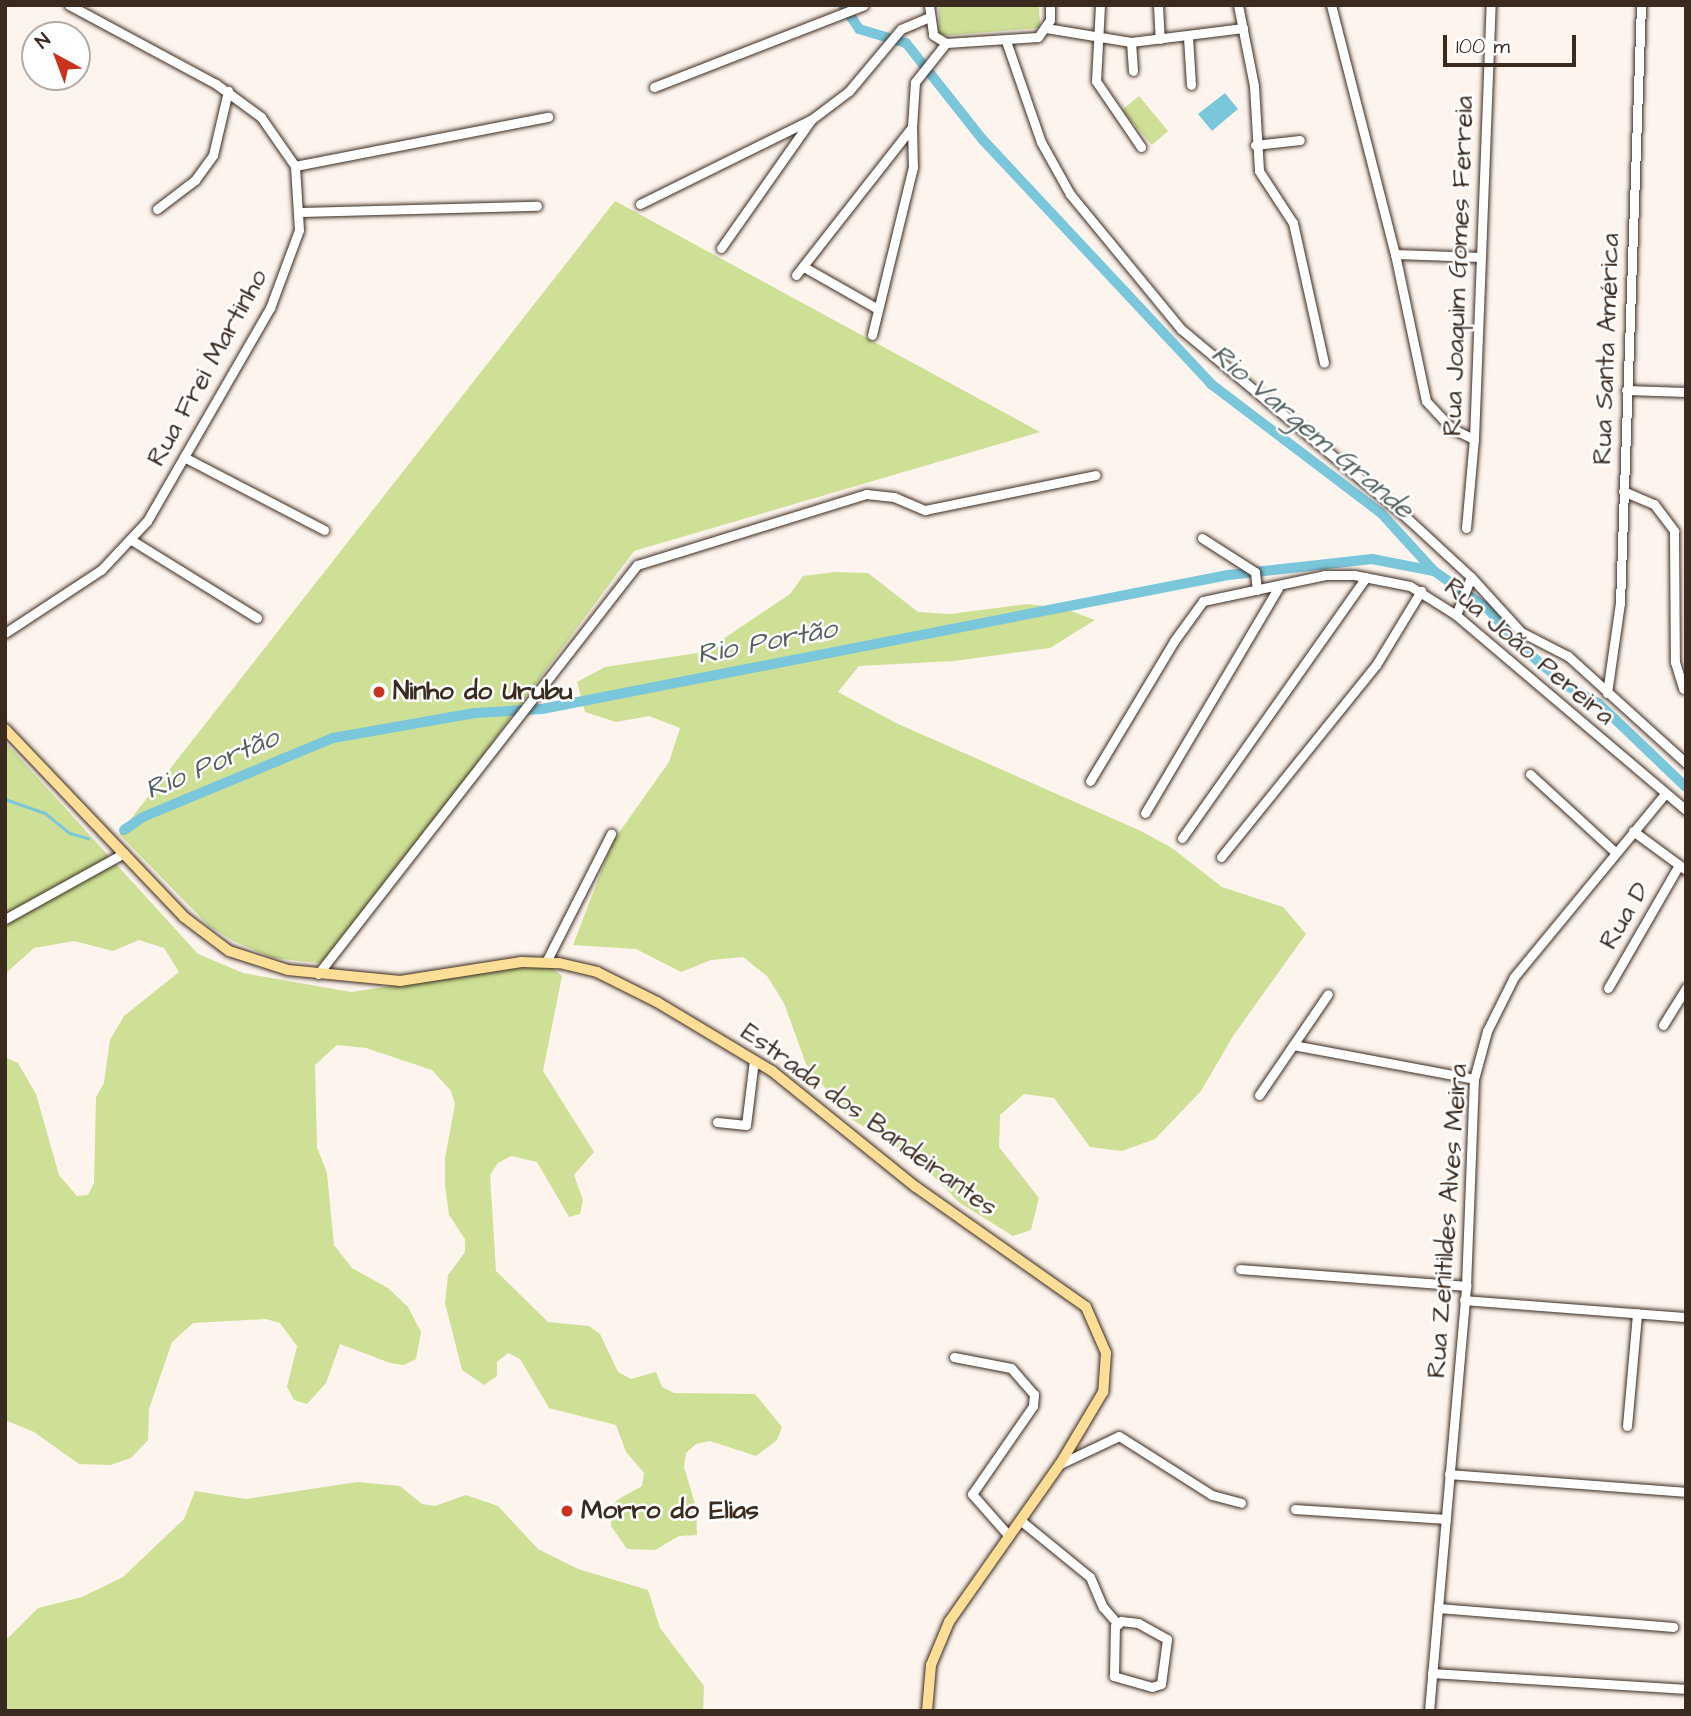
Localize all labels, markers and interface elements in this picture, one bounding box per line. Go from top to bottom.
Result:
north arrow [21,21,91,91]
scale bar [1446,21,1579,65]
text: N [30,27,57,55]
text: 100 m [1456,32,1510,61]
street label: Rua Joaquim Gomes Ferreia [1437,95,1481,437]
street label: Rua Santa América [1587,233,1627,465]
street label: Rua Frei Martinho [141,264,275,472]
water label: Rio Vargem Grande [1204,338,1420,526]
street label: Rua João Pereira [1438,572,1620,732]
water label: Rio Portão [694,612,840,672]
place label: Ninho do Urubu [393,676,572,708]
marker: Ninho do Urubu [371,684,387,700]
water label: Rio Portão [140,721,284,807]
street label: Rua D [1593,877,1657,955]
street label: Estrada dos Bandeirantes [735,1017,1003,1223]
street label: Rua Zenitildes Alves Meira [1421,1063,1475,1379]
place label: Morro do Elias [581,1495,759,1527]
marker: Morro do Elias [559,1503,575,1519]

